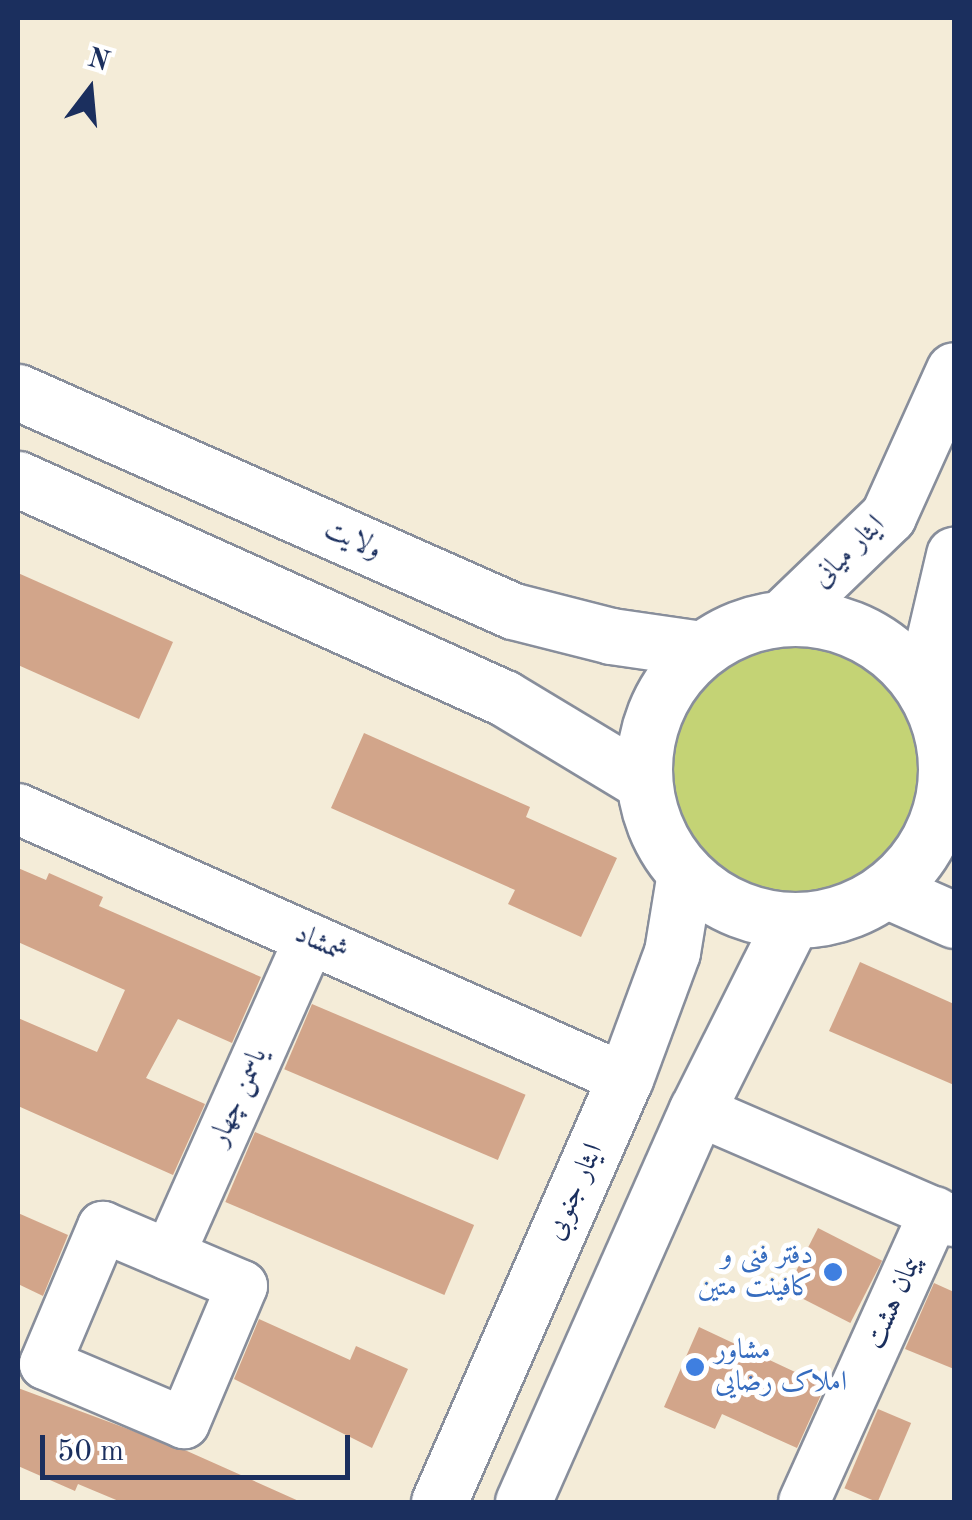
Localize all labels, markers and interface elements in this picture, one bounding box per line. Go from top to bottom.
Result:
north arrow [40,40,140,140]
text: N [84,45,112,78]
street label: ایثار میانی [806,509,892,595]
street label: ولایت [319,513,387,567]
street label: شمشاد [289,918,353,970]
street label: یاسمن چهار [203,1043,275,1151]
street label: ایثار جنوبی [539,1138,611,1246]
place label: دفتر فنی و کافینت متین [698,1239,813,1305]
street label: پیمان هشت [859,1251,929,1355]
marker: دفتر فنی و کافینت متین [822,1261,844,1283]
place label: مشاور املاک رضایی [715,1334,847,1400]
marker: مشاور املاک رضایی [684,1356,706,1378]
scale bar [45,1415,355,1477]
text: 50 m [57,1437,124,1467]

